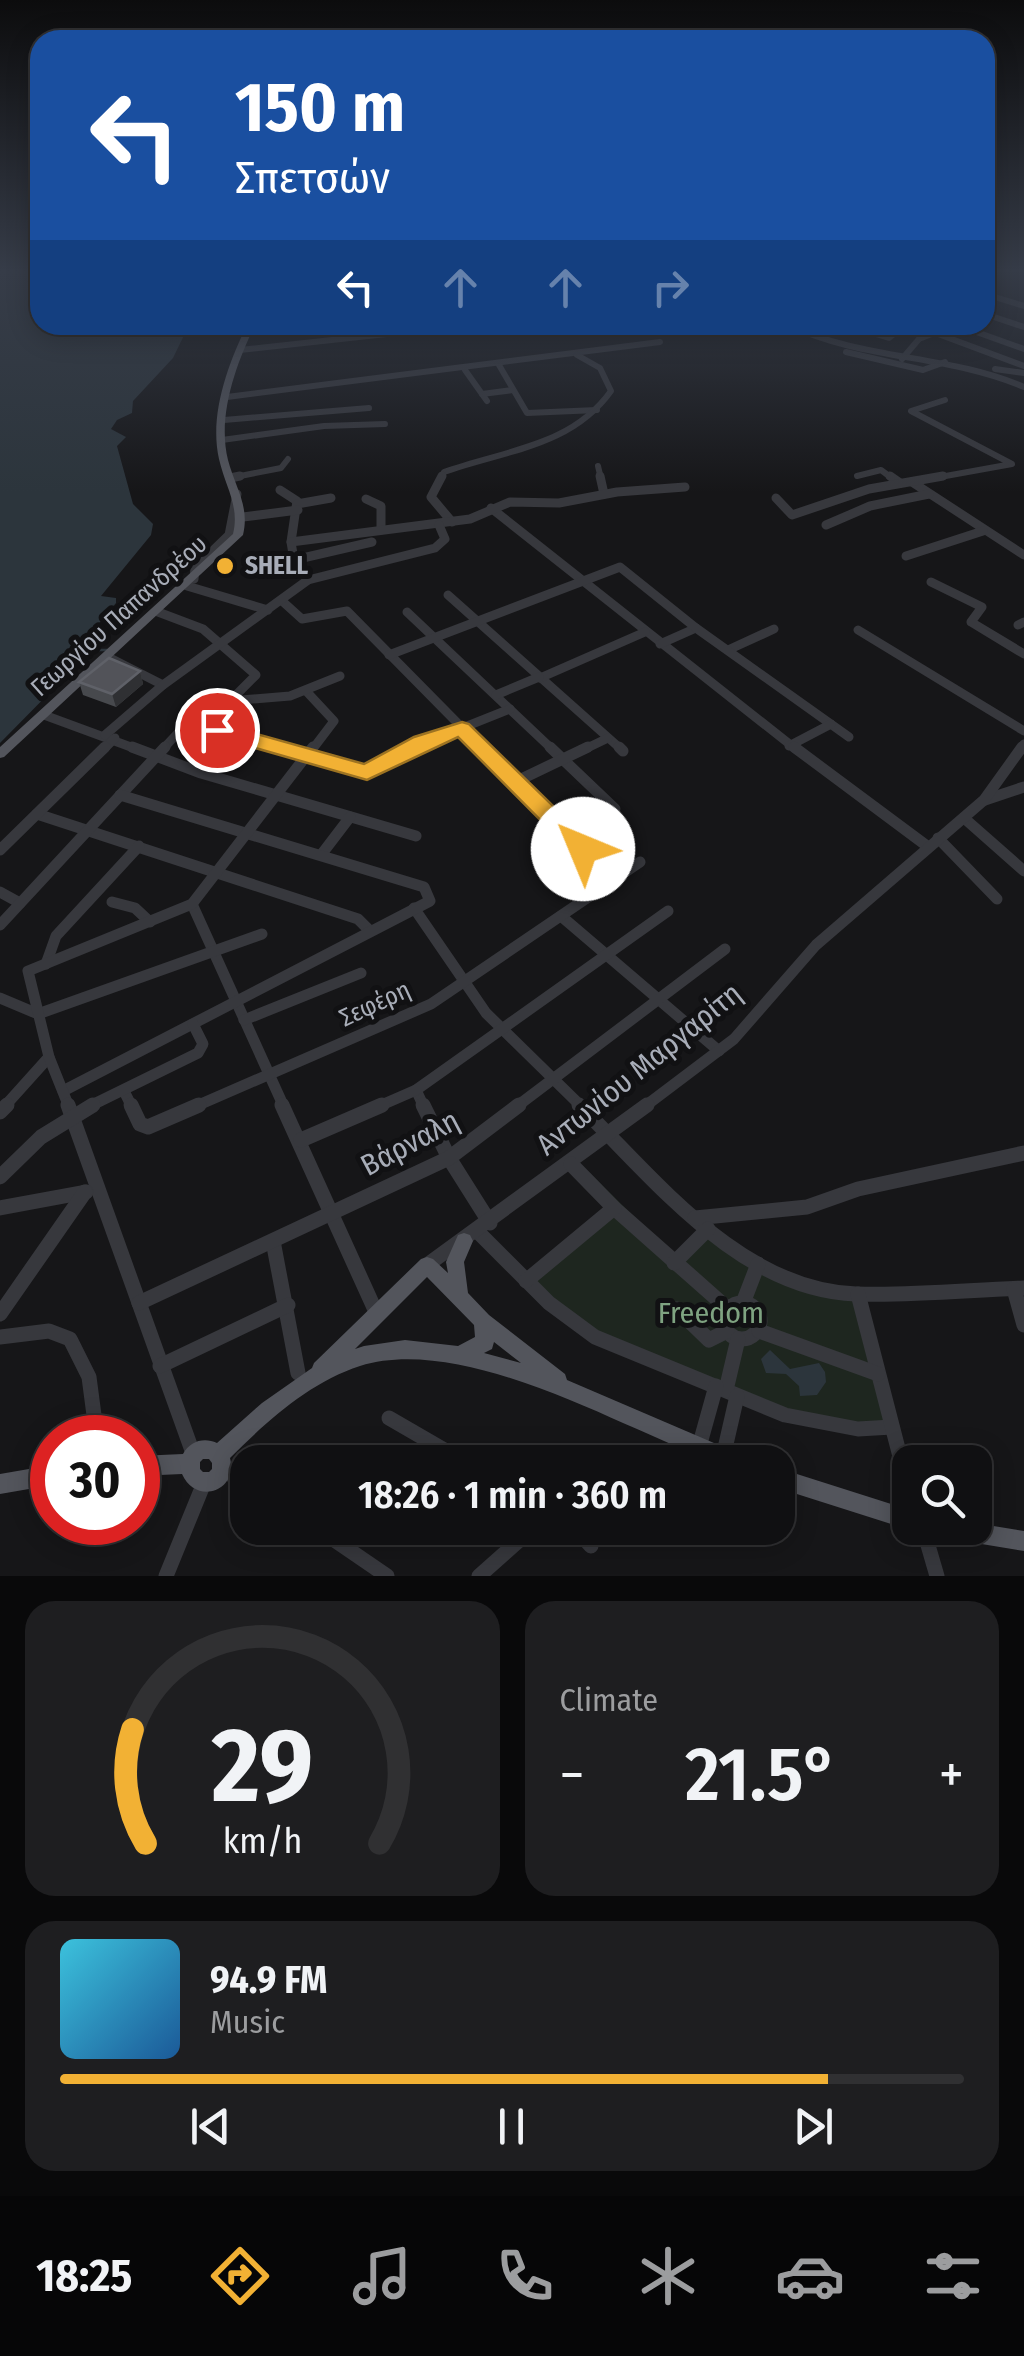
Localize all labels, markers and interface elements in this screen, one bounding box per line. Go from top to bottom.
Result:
text: 150 m [235,66,405,150]
icon: left [70,70,200,200]
text: Σπετσών [235,151,390,205]
icon: left [328,260,383,315]
icon: ahead [433,260,488,315]
icon: ahead [538,260,593,315]
icon: right [643,260,698,315]
street label: Γεωργίου Παπανδρέου [25,529,213,703]
place label: SHELL [245,551,309,581]
marker: SHELL [214,555,236,577]
pin [175,688,260,773]
icon: arrive [190,703,245,758]
position arrow [531,797,635,901]
street label: Σεφέρη [335,975,415,1033]
street label: Αντωνίου Μαργαρίτη [529,975,749,1163]
street label: Βάρναλη [355,1102,465,1184]
park label: Freedom [658,1295,764,1331]
speed limit sign: 30 [30,1415,160,1545]
map controls [892,1445,992,1545]
button: search [892,1445,992,1545]
text: 18:26 · 1 min · 360 m [358,1472,667,1518]
text: Climate [560,1681,658,1719]
text: 29 [211,1704,313,1829]
text: 21.5° [685,1730,838,1820]
text: − [560,1742,584,1808]
text: + [939,1742,964,1808]
text: km/h [222,1820,302,1862]
text: 94.9 FM [210,1957,327,2003]
text: Music [210,2003,285,2041]
icon: previous [183,2099,238,2154]
icon: pause [484,2099,539,2154]
icon: next [786,2099,841,2154]
icon: directions [205,2241,275,2311]
icon: music [347,2241,417,2311]
icon: phone [490,2241,560,2311]
icon: climate [633,2241,703,2311]
icon: car [775,2241,845,2311]
icon: filters [918,2241,988,2311]
text: 18:25 [36,2249,132,2303]

